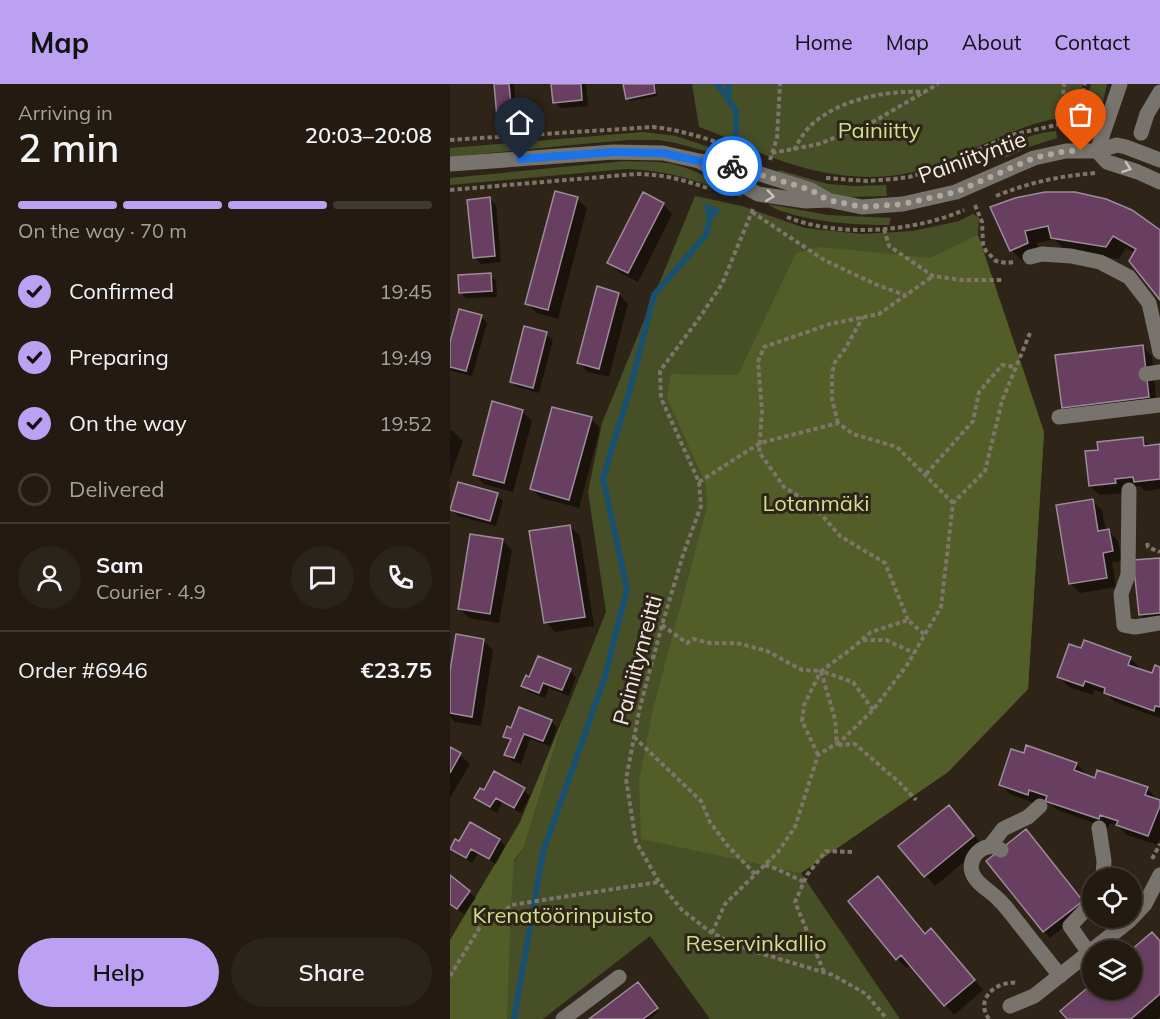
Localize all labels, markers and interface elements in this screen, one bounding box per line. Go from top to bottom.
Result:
text: Map [30,25,89,60]
text: Home [795,29,853,55]
text: Map [886,29,929,55]
text: About [962,29,1021,55]
text: Contact [1054,29,1130,55]
pin [1055,89,1106,151]
pin [494,97,545,159]
icon: bag [1064,98,1097,131]
text: Arriving in [18,100,113,125]
icon: home [503,106,536,139]
park label: Painiitty [838,116,921,144]
text: 20:03–20:08 [305,121,432,149]
text: 2 min [18,123,119,172]
street label: Painiityntie [914,125,1030,189]
courier [702,136,762,196]
icon: bike [716,150,749,183]
one-way arrow [1121,160,1132,173]
one-way arrow [765,189,775,202]
text: On the way · 70 m [18,218,187,243]
icon: check [18,275,51,308]
text: Confirmed [69,277,174,305]
text: 19:45 [379,279,432,304]
icon: check [18,341,51,374]
text: Preparing [69,343,169,371]
text: 19:49 [379,345,432,370]
icon: check [18,407,51,440]
text: On the way [69,409,187,437]
text: 19:52 [379,411,432,436]
text: Delivered [69,475,164,503]
park label: Lotanmäki [762,489,870,517]
button: person [18,546,81,609]
button: chat [291,546,354,609]
button: phone [369,546,432,609]
text: Sam [96,551,144,579]
text: Courier · 4.9 [96,579,206,604]
street label: Painiitynreitti [606,592,668,728]
text: Order #6946 [18,656,148,684]
text: €23.75 [361,656,432,684]
map controls [1082,868,1142,1000]
button: locate [1082,868,1142,928]
park label: Krenatöörinpuisto [473,901,653,929]
park label: Reservinkallio [686,929,826,957]
button: Help [18,938,219,1007]
button: Share [231,938,432,1007]
button: layers [1082,940,1142,1000]

